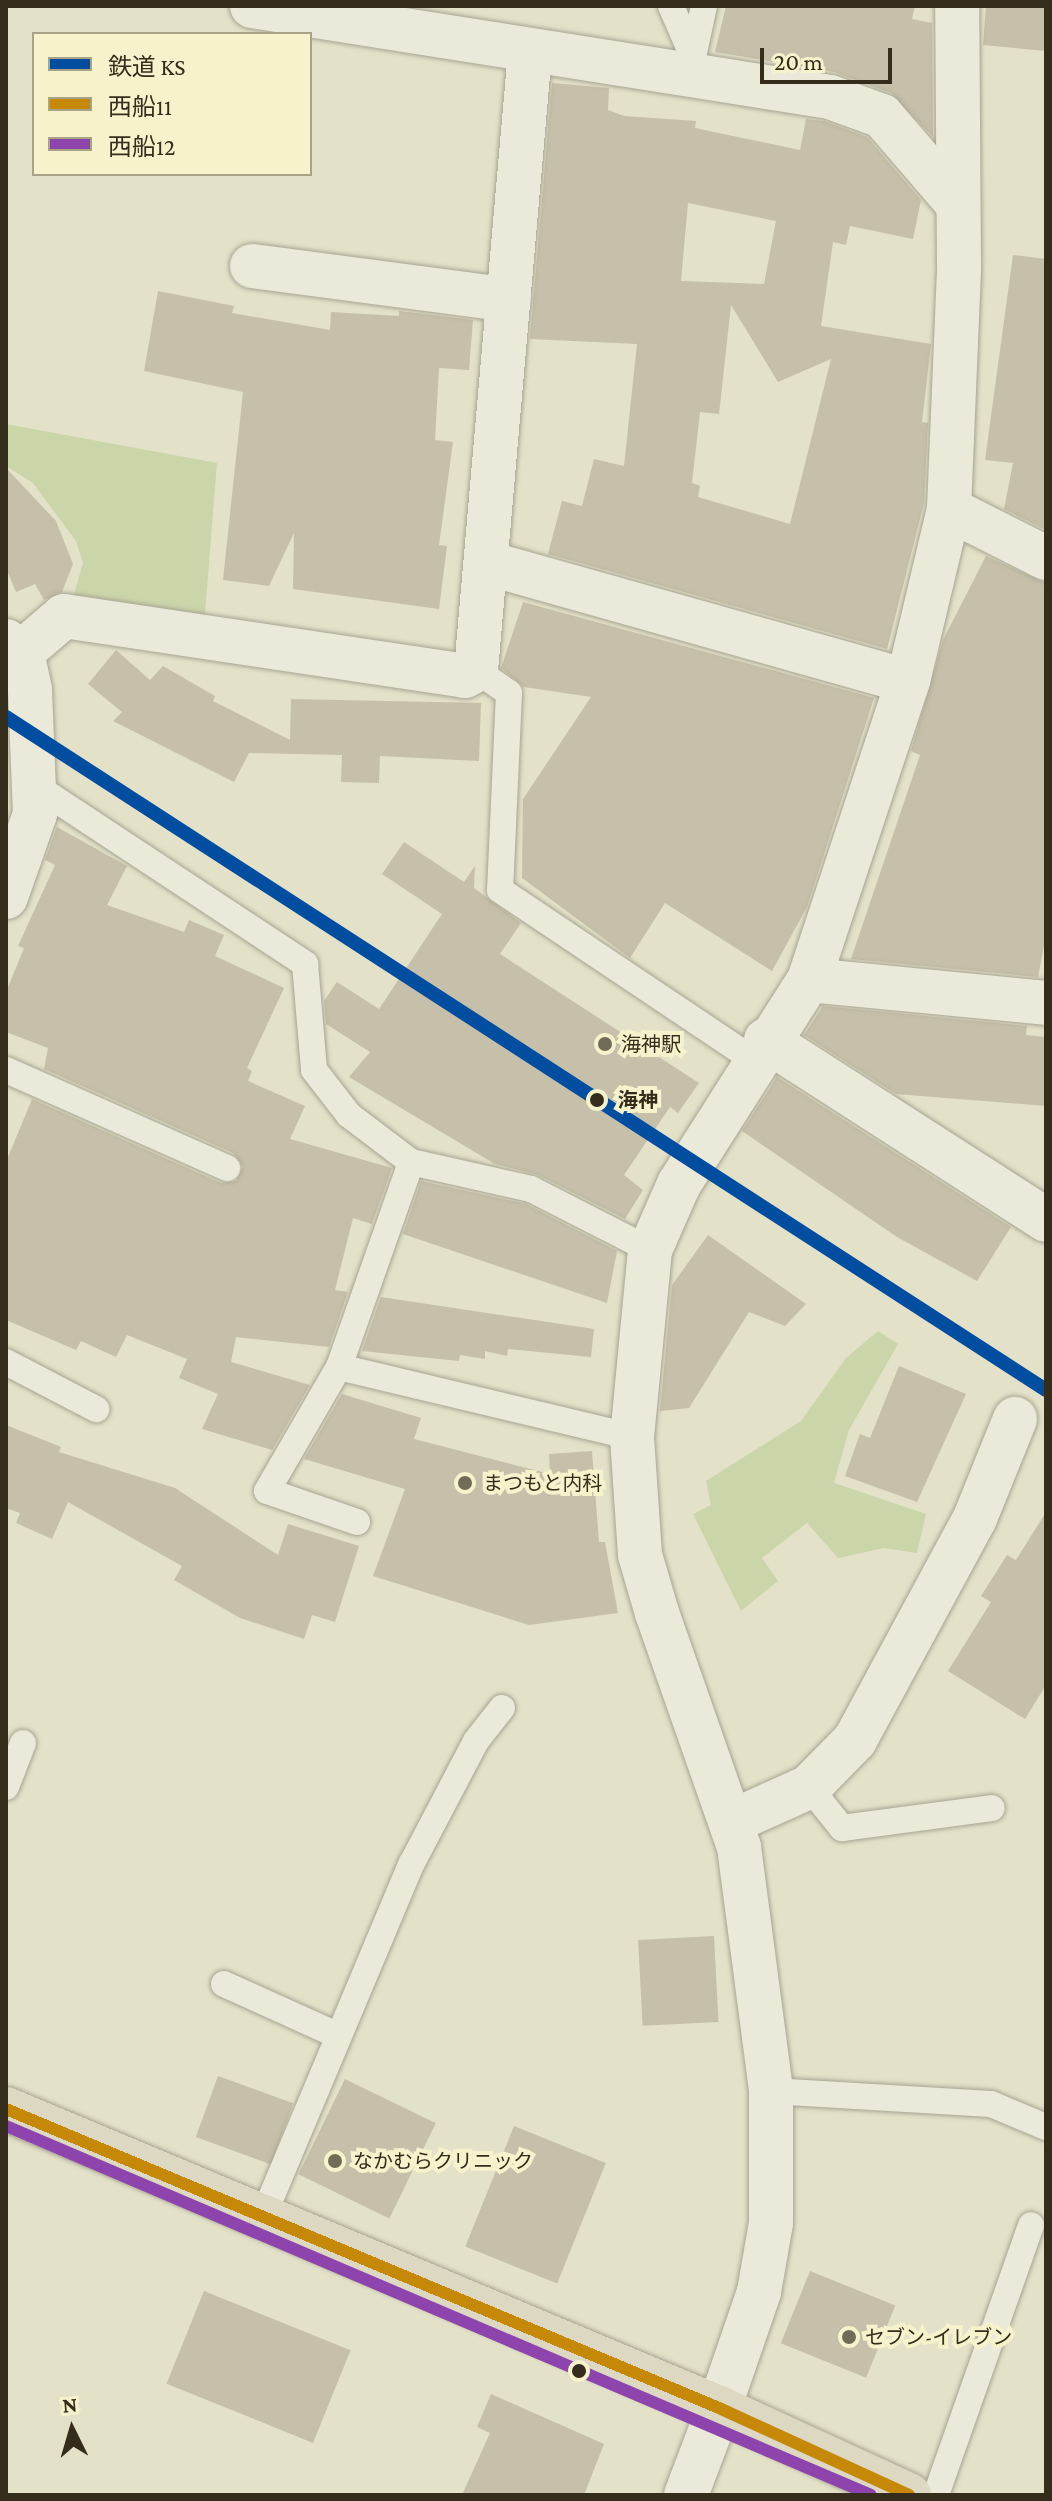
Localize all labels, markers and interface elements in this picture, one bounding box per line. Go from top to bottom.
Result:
legend [32,32,312,176]
scale bar [764,32,896,82]
text: 20 m [774,48,823,75]
text: 鉄道 KS [108,53,185,80]
text: 西船11 [108,93,172,120]
text: 西船12 [108,133,175,160]
place label: 海神駅 [621,1032,681,1056]
marker: 海神駅 [596,1035,614,1053]
marker: 海神 [583,1086,611,1114]
place label: 海神 [618,1088,658,1112]
place label: まつもと内科 [483,1471,603,1495]
marker: まつもと内科 [454,1472,476,1494]
place label: なかむらクリニック [353,2149,533,2173]
marker: なかむらクリニック [324,2150,346,2172]
place label: セブン-イレブン [865,2325,1012,2349]
marker: セブン-イレブン [840,2328,858,2346]
unlabelled marker [571,2363,587,2379]
north arrow [32,2389,112,2469]
text: N [61,2391,78,2418]

